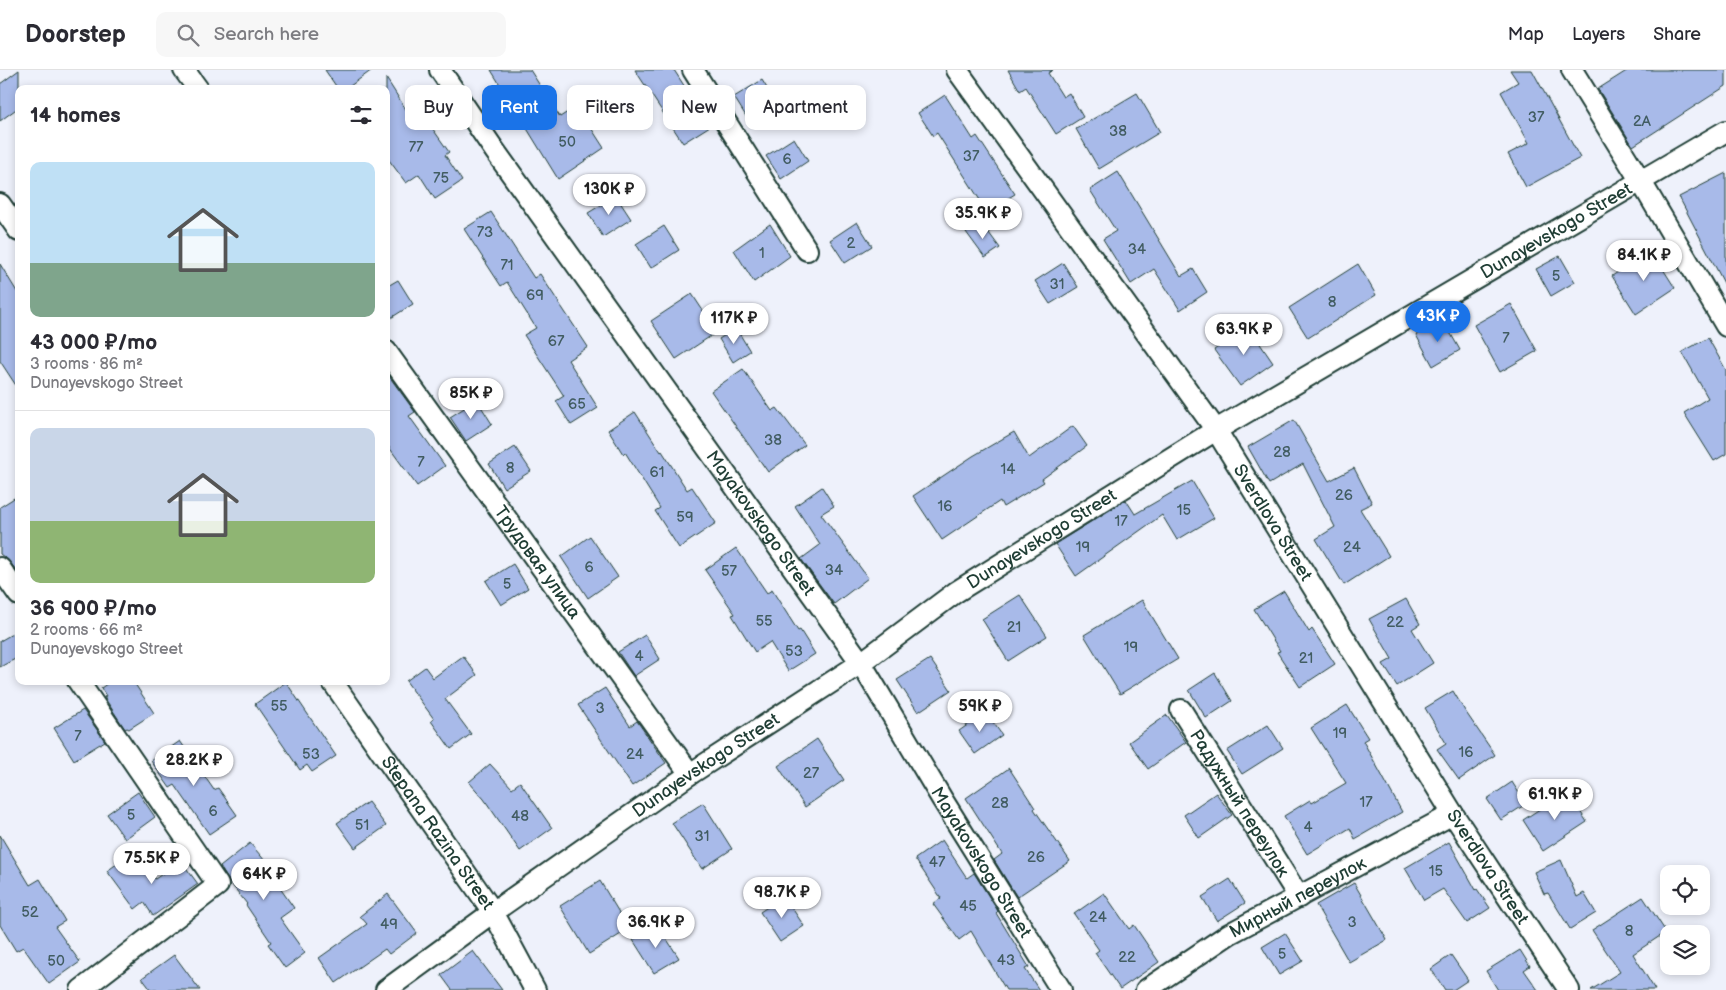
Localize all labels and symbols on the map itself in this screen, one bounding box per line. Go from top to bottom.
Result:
house number: 37 [1528,108,1545,127]
house number: 2А [1633,112,1652,131]
house number: 38 [1109,122,1127,141]
house number: 50 [558,133,576,152]
house number: 77 [409,138,424,157]
house number: 37 [963,147,980,166]
house number: 6 [782,150,792,169]
house number: 75 [433,169,449,188]
pin: 130K ₽ [568,174,650,216]
street label: Dunayevskogo Street [1477,178,1636,283]
pin: 35.9K ₽ [937,198,1029,240]
house number: 73 [477,223,493,242]
house number: 2 [847,234,856,253]
house number: 34 [1128,240,1146,259]
pin: 84.1K ₽ [1598,240,1690,282]
house number: 1 [759,244,765,263]
house number: 71 [500,256,514,275]
house number: 5 [1552,267,1560,286]
house number: 31 [1049,275,1065,294]
house number: 69 [526,286,544,305]
house number: 8 [1328,293,1337,312]
pin: 43K ₽ [1403,300,1473,343]
pin: 117K ₽ [693,302,775,345]
pin: 63.9K ₽ [1198,314,1290,356]
house number: 7 [1502,329,1510,348]
house number: 67 [548,332,565,351]
pin: 85K ₽ [436,378,506,420]
house number: 65 [568,395,586,414]
house number: 38 [764,431,782,450]
house number: 28 [1273,443,1291,462]
street label: Mayakovskogo Street [702,446,820,600]
house number: 7 [417,453,425,472]
house number: 8 [506,459,515,478]
house number: 14 [1001,460,1015,479]
street label: Sverdlova Street [1229,460,1317,585]
house number: 61 [650,463,664,482]
street label: Dunayevskogo Street [963,484,1120,593]
house number: 26 [1335,486,1353,505]
house number: 16 [938,497,952,516]
house number: 15 [1177,501,1191,520]
street label: Трудовая улица [490,502,586,623]
house number: 59 [676,508,694,527]
house number: 17 [1114,512,1128,531]
house number: 19 [1076,538,1090,557]
house number: 24 [1343,538,1361,557]
house number: 6 [584,558,594,577]
house number: 34 [825,561,843,580]
house number: 57 [721,562,738,581]
house number: 5 [503,575,511,594]
house number: 55 [755,612,773,631]
house number: 22 [1386,613,1404,632]
house number: 21 [1007,618,1021,637]
house number: 19 [1124,638,1138,657]
house number: 53 [785,642,803,661]
house number: 4 [634,647,644,666]
house number: 21 [1299,649,1313,668]
pin: 59K ₽ [945,690,1015,733]
house number: 55 [270,697,288,716]
house number: 3 [595,699,605,718]
street label: Dunayevskogo Street [628,708,783,822]
house number: 19 [1333,724,1347,743]
street label: Радужный переулок [1185,725,1294,881]
house number: 7 [74,727,82,746]
house number: 16 [1459,743,1473,762]
pin: 28.2K ₽ [148,744,240,787]
house number: 53 [302,745,320,764]
house number: 24 [626,745,644,764]
street label: Stepana Razina Street [377,752,499,914]
house number: 27 [803,764,820,783]
pin: 61.9K ₽ [1509,778,1601,821]
street label: Mayakovskogo Street [927,783,1036,942]
house number: 17 [1359,793,1373,812]
house number: 28 [991,794,1009,813]
house number: 6 [208,802,218,821]
street label: Sverdlova Street [1442,805,1533,929]
house number: 5 [127,806,135,825]
house number: 48 [511,807,529,826]
house number: 51 [355,816,369,835]
house number: 4 [1303,818,1313,837]
house number: 31 [694,827,710,846]
pin: 75.5K ₽ [106,842,198,885]
house number: 26 [1027,848,1045,867]
street label: Мирный переулок [1226,852,1370,942]
house number: 47 [929,853,946,872]
pin: 64K ₽ [229,858,299,901]
house number: 15 [1429,862,1443,881]
pin: 98.7K ₽ [736,876,828,919]
house number: 45 [959,897,977,916]
house number: 52 [21,903,39,922]
pin: 36.9K ₽ [610,906,702,949]
house number: 24 [1089,908,1107,927]
house number: 3 [1347,913,1357,932]
house number: 49 [380,915,398,934]
house number: 8 [1625,922,1634,941]
house number: 5 [1278,945,1286,964]
house number: 22 [1118,948,1136,967]
house number: 43 [997,951,1015,970]
house number: 50 [47,952,65,971]

